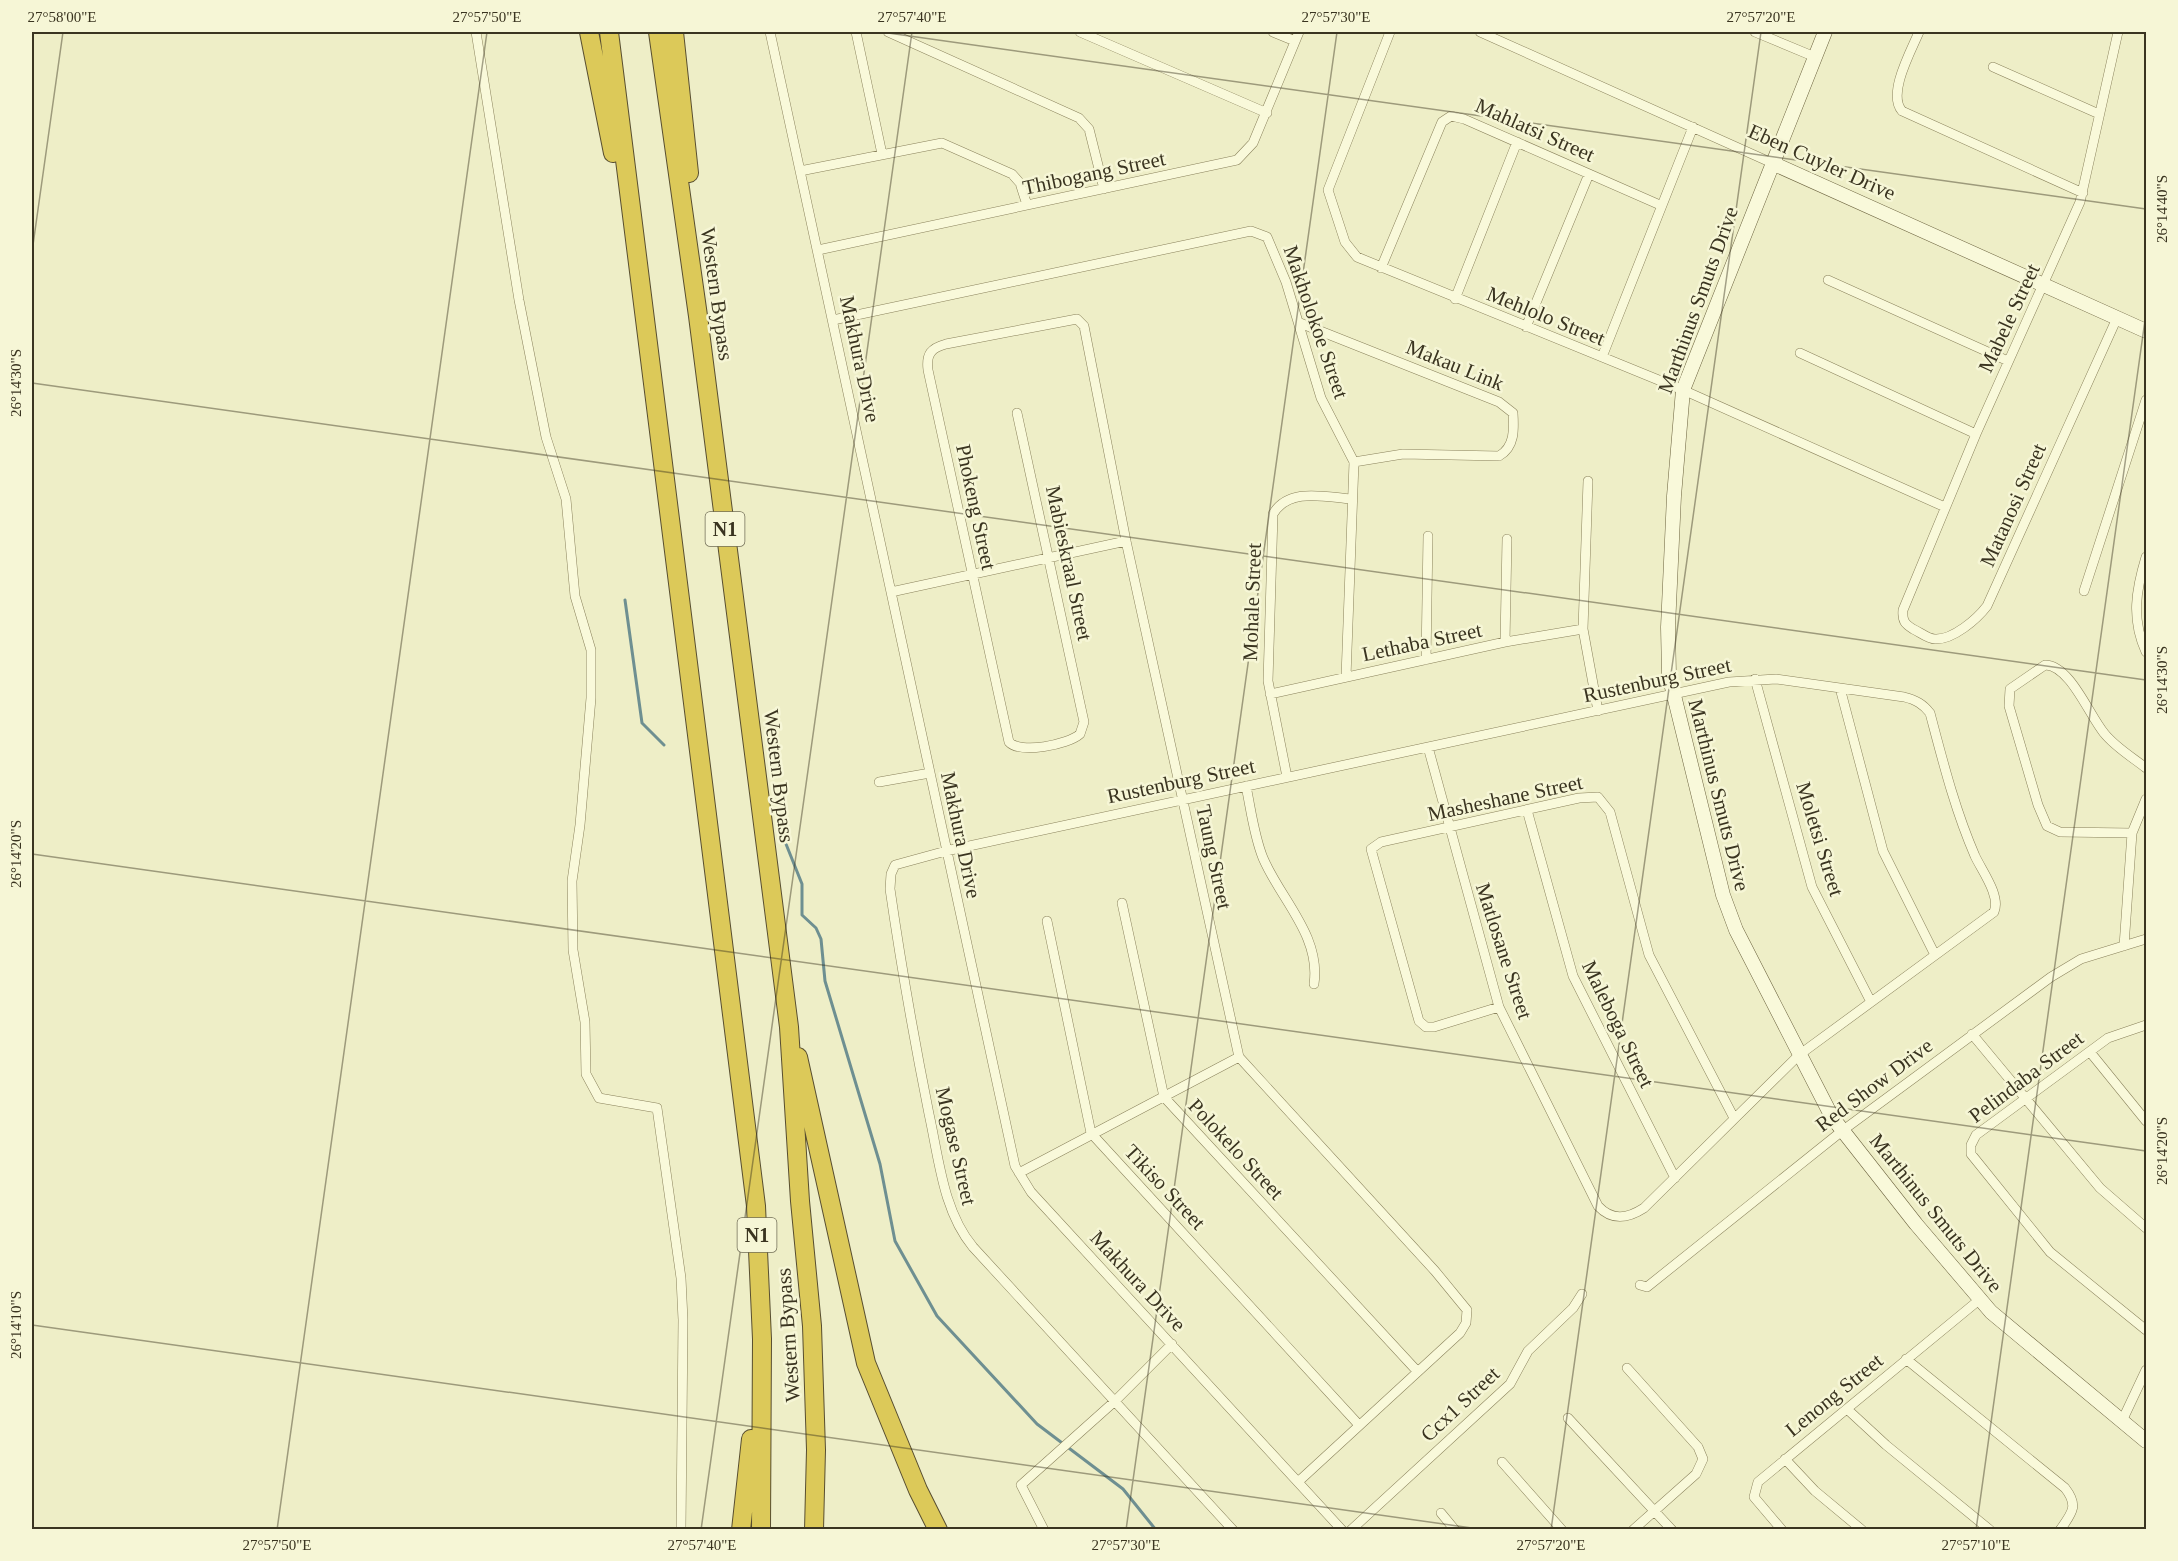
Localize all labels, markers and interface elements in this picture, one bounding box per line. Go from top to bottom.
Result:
text: 27°58'00"E [28,9,97,25]
text: 27°57'50"E [453,9,522,25]
text: 27°57'40"E [878,9,947,25]
text: 27°57'30"E [1302,9,1371,25]
text: 27°57'20"E [1727,9,1796,25]
street label: Mahlatsi Street [1472,93,1598,167]
street label: Eben Cuyler Drive [1745,119,1899,205]
street label: Thibogang Street [1020,146,1168,200]
text: 26°14'40"S [2154,175,2170,243]
street label: Marthinus Smuts Drive [1653,203,1743,397]
street label: Western Bypass [696,226,738,362]
street label: Makholokoe Street [1279,242,1354,402]
street label: Mabele Street [1973,260,2045,376]
street label: Mehlolo Street [1483,281,1609,351]
street label: Makhura Drive [835,293,885,425]
street label: Makau Link [1403,335,1508,396]
text: 26°14'30"S [8,349,24,417]
street label: Matanosi Street [1975,439,2051,570]
street label: Phokeng Street [951,442,1001,572]
street label: Mabieskraal Street [1041,483,1097,643]
road number: N1 [706,512,744,546]
street label: Mohale Street [1238,542,1266,662]
street label: Lethaba Street [1360,618,1484,666]
text: 26°14'30"S [2154,646,2170,714]
street label: Rustenburg Street [1581,653,1733,707]
street label: Marthinus Smuts Drive [1684,696,1754,894]
street label: Western Bypass [759,708,799,844]
street label: Rustenburg Street [1105,754,1257,808]
street label: Makhura Drive [936,769,986,901]
street label: Masheshane Street [1425,770,1585,826]
street label: Moletsi Street [1791,779,1849,899]
street label: Taung Street [1191,802,1237,912]
text: 26°14'20"S [8,820,24,888]
street label: Matlosane Street [1471,880,1537,1022]
street label: Maleboga Street [1577,957,1659,1092]
street label: Pelindaba Street [1964,1026,2088,1128]
street label: Red Show Drive [1811,1033,1937,1137]
street label: Mogase Street [931,1084,981,1208]
street label: Polokelo Street [1183,1094,1289,1204]
text: 26°14'20"S [2154,1117,2170,1185]
street label: Marthinus Smuts Drive [1865,1129,2007,1297]
street label: Tikiso Street [1120,1140,1210,1234]
road number: N1 [738,1218,777,1252]
street label: Makhura Drive [1085,1226,1191,1336]
street label: Western Bypass [771,1267,805,1403]
text: 26°14'10"S [8,1291,24,1359]
street label: Lenong Street [1780,1348,1888,1442]
street label: Ccx1 Street [1416,1362,1504,1446]
text: 27°57'50"E [243,1537,312,1553]
text: 27°57'40"E [668,1537,737,1553]
text: 27°57'30"E [1092,1537,1161,1553]
text: 27°57'20"E [1517,1537,1586,1553]
text: 27°57'10"E [1942,1537,2011,1553]

